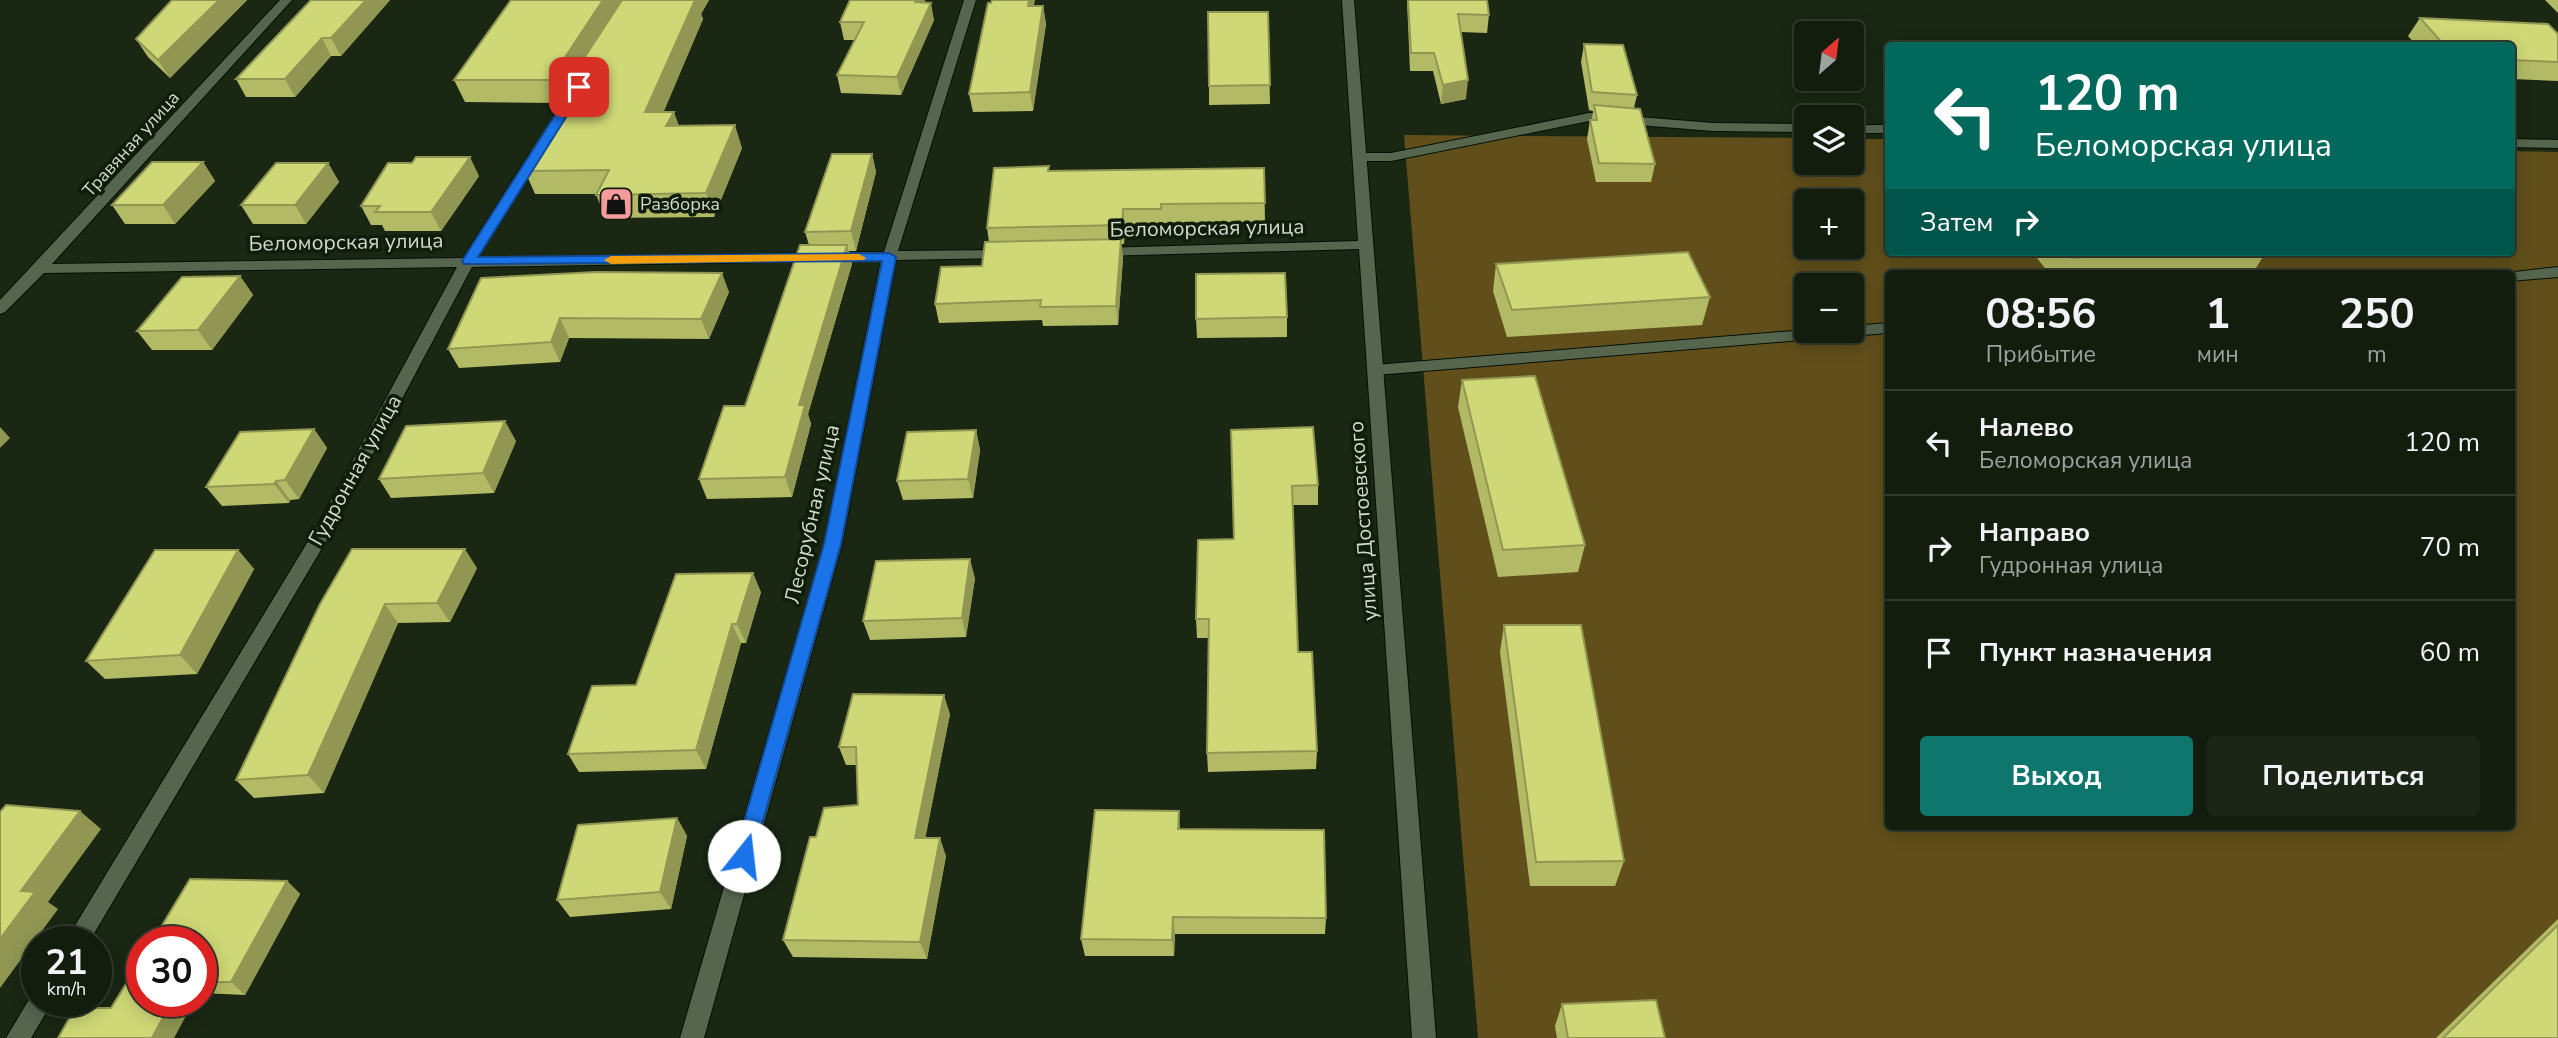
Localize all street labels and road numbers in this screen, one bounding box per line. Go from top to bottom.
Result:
street label: Травяная улица [77,86,185,202]
street label: Беломорская улица [1109,212,1305,244]
street label: Беломорская улица [248,226,444,258]
street label: Гудронная улица [302,390,408,550]
street label: улица Достоевского [1342,420,1384,622]
street label: Лесорубная улица [778,422,846,606]

